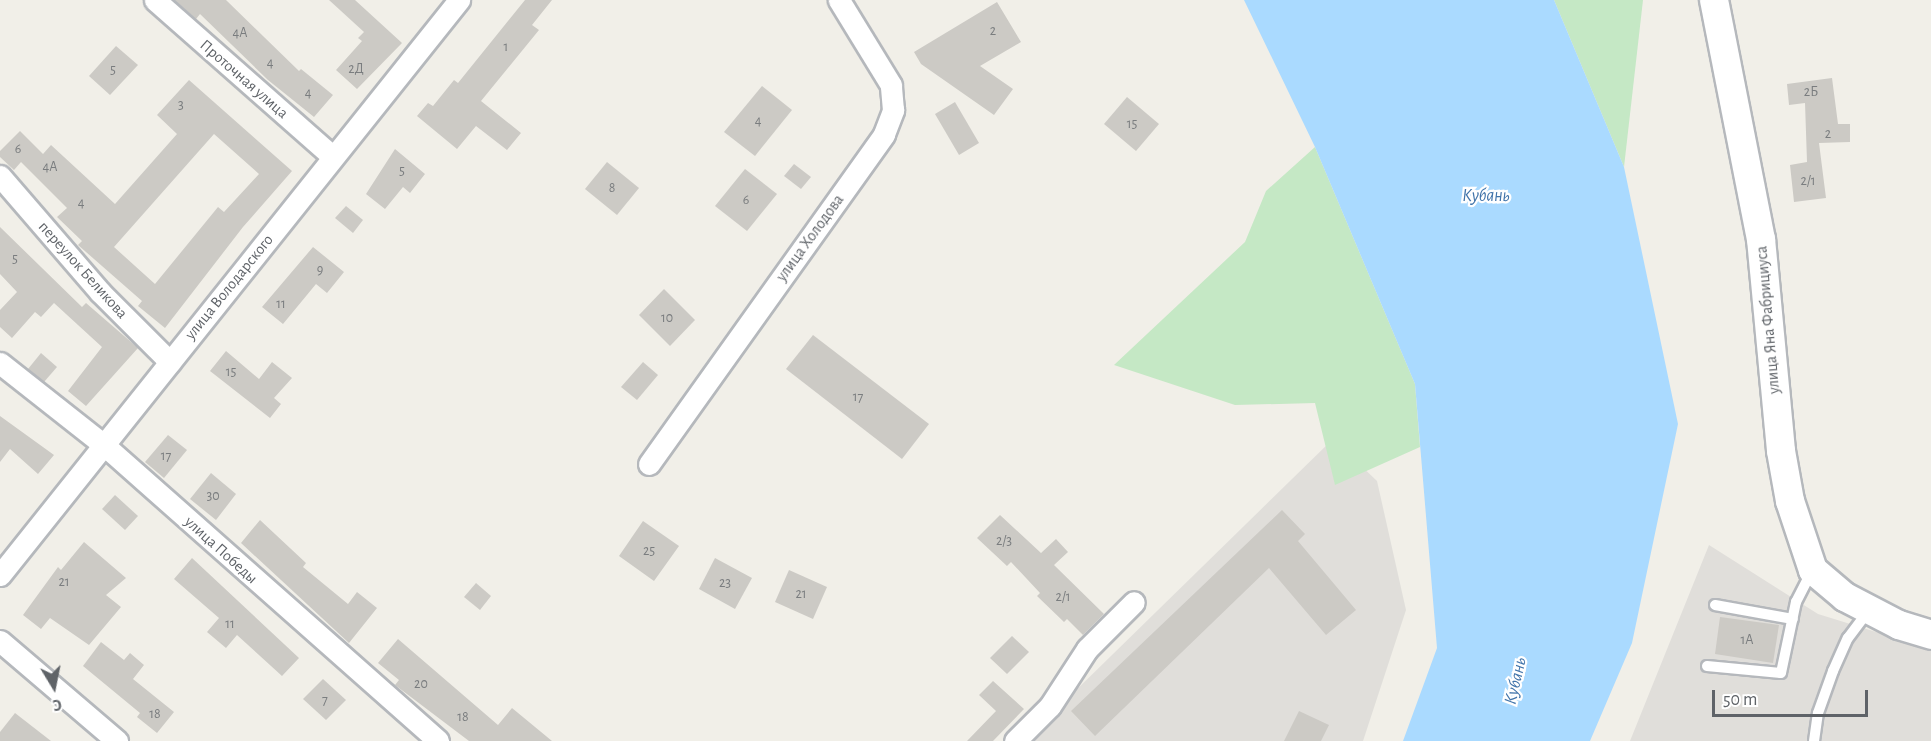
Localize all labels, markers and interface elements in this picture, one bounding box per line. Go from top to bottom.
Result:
house number: 2 [990,23,996,39]
house number: 4А [233,25,247,41]
street label: Проточная улица [196,35,292,123]
house number: 1 [504,39,508,55]
house number: 4 [267,55,273,71]
house number: 2Д [348,61,364,77]
house number: 5 [110,62,116,78]
house number: 2Б [1804,84,1818,100]
house number: 4 [305,85,311,101]
house number: 3 [178,97,184,113]
house number: 4 [755,113,761,129]
house number: 15 [1127,116,1137,132]
house number: 2 [1825,126,1831,142]
house number: 6 [15,141,21,157]
house number: 4А [43,159,57,175]
house number: 5 [399,163,405,179]
house number: 2/1 [1800,173,1816,189]
house number: 8 [609,180,615,196]
water label: Кубань [1462,185,1510,207]
street label: улица Холодова [772,191,848,285]
house number: 6 [743,192,749,208]
house number: 4 [78,195,84,211]
street label: переулок Беликова [34,217,132,323]
street label: улица Володарского [181,231,277,343]
street label: улица Яна Фабрициуса [1752,245,1784,395]
house number: 5 [12,251,18,267]
house number: 9 [317,262,323,278]
house number: 11 [276,296,286,312]
house number: 10 [661,310,673,326]
house number: 15 [226,364,236,380]
house number: 17 [853,389,863,405]
house number: 17 [161,448,171,464]
house number: 30 [206,488,220,504]
street label: улица Победы [180,512,262,588]
house number: 2/3 [996,533,1012,549]
house number: 25 [643,543,655,559]
house number: 21 [58,574,70,590]
house number: 23 [719,575,731,591]
house number: 21 [795,586,807,602]
house number: 2/1 [1055,589,1071,605]
house number: 11 [225,616,235,632]
house number: 1А [1740,632,1754,648]
water label: Кубань [1500,655,1532,707]
north arrow [24,657,84,717]
house number: 20 [414,676,428,692]
scale bar [1715,678,1871,716]
text: 50 m [1723,691,1757,709]
house number: 7 [322,692,328,708]
text: С [51,696,63,713]
house number: 18 [149,706,161,722]
house number: 18 [457,709,469,725]

